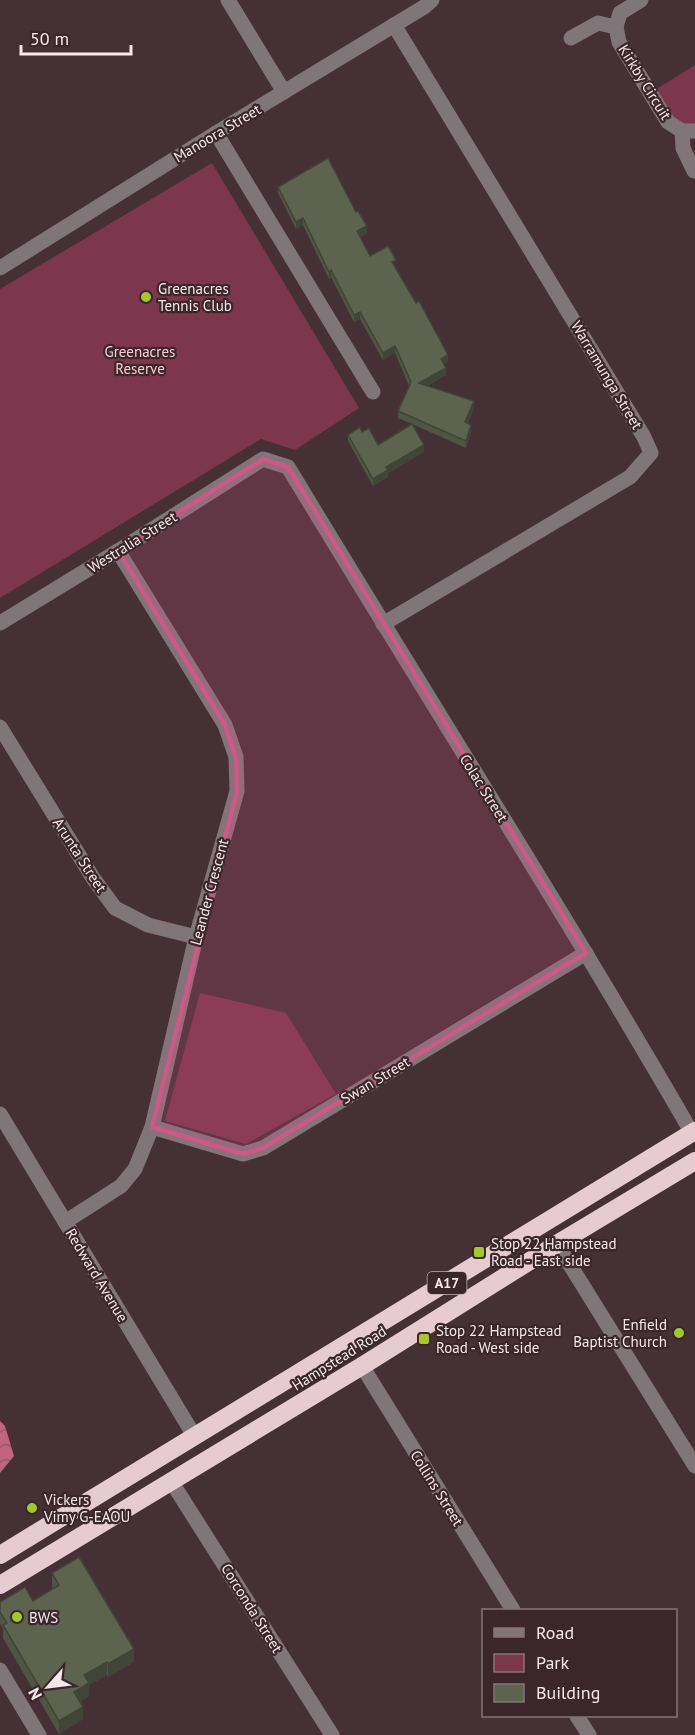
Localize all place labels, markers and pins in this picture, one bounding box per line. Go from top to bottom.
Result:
place label: Greenacres Tennis Club [158,279,232,315]
marker: Greenacres Tennis Club [139,290,153,304]
place label: Stop 22 Hampstead Road - East side [491,1234,617,1270]
marker: Stop 22 Hampstead Road - East side [472,1245,486,1259]
place label: Enfield Baptist Church [573,1315,667,1351]
place label: Stop 22 Hampstead Road - West side [436,1321,562,1357]
marker: Enfield Baptist Church [672,1326,686,1340]
marker: Stop 22 Hampstead Road - West side [417,1332,431,1346]
place label: Vickers Vimy G-EAOU [43,1490,130,1526]
marker: Vickers Vimy G-EAOU [25,1501,39,1515]
place label: BWS [29,1608,58,1627]
marker: BWS [10,1610,24,1624]

